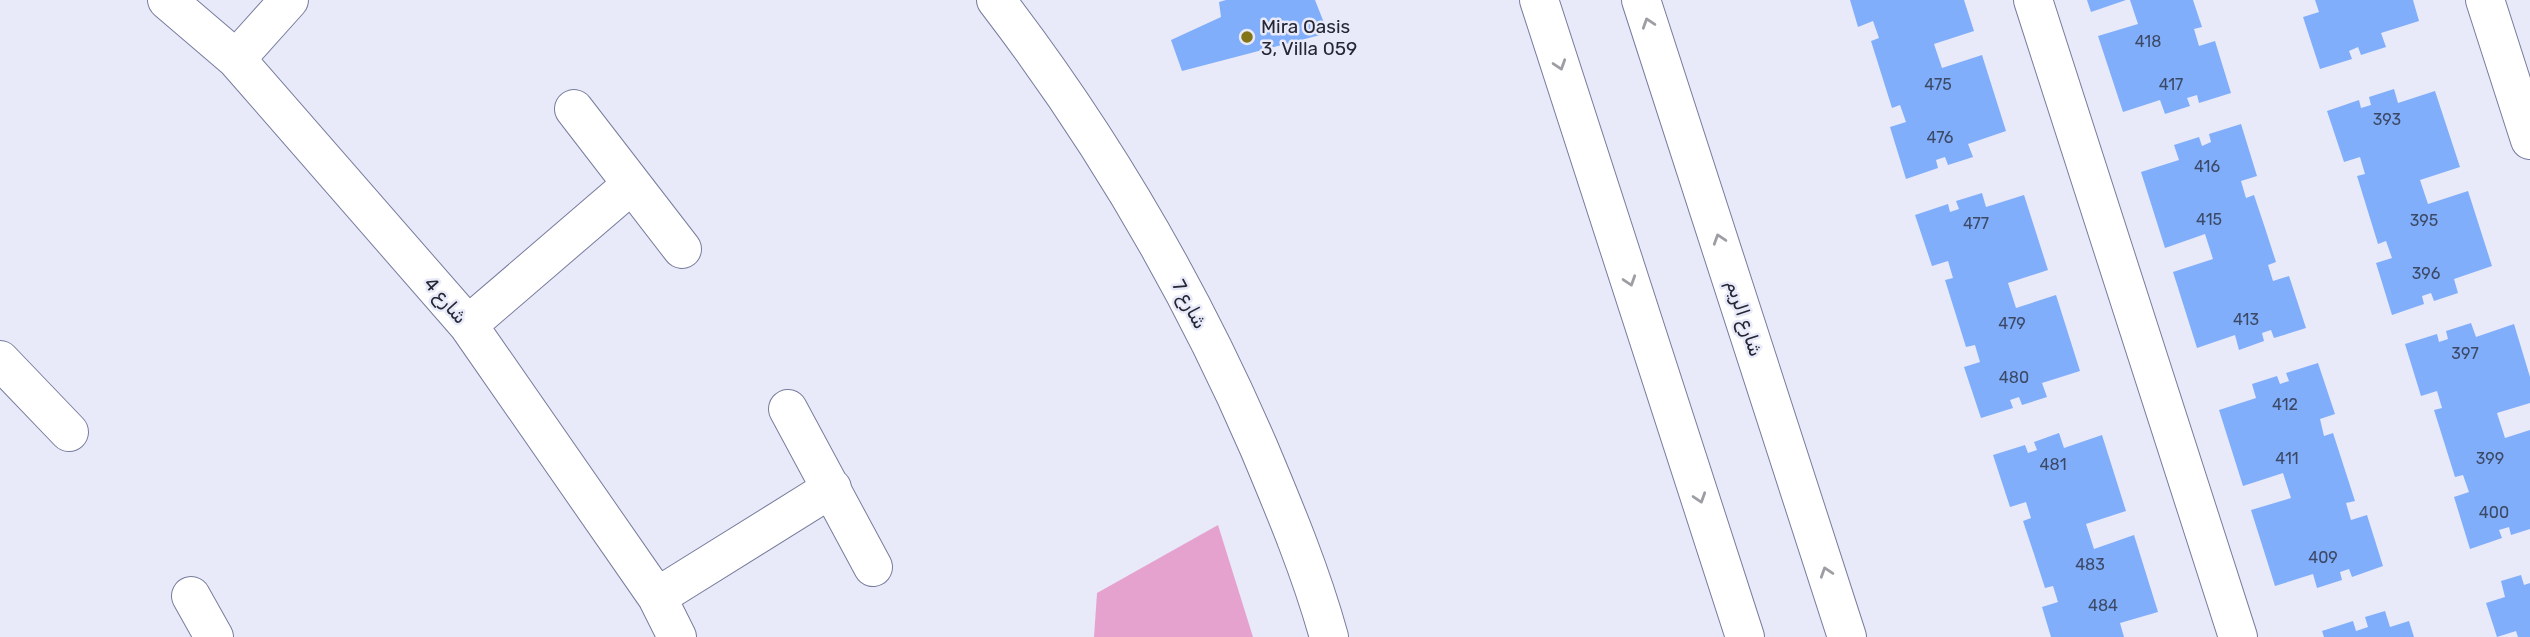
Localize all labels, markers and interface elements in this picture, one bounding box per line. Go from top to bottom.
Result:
place label: Mira Oasis 3, Villa 059 [1261,15,1357,60]
one-way arrow [1642,17,1656,29]
marker: Mira Oasis 3, Villa 059 [1239,29,1255,45]
house number: 418 [2135,32,2161,51]
one-way arrow [1552,59,1567,71]
house number: 475 [1924,75,1952,94]
house number: 417 [2159,75,2183,94]
house number: 393 [2373,110,2401,129]
house number: 476 [1926,128,1954,147]
house number: 416 [2194,157,2220,176]
house number: 415 [2196,210,2222,229]
house number: 395 [2410,211,2438,230]
house number: 477 [1963,214,1989,233]
one-way arrow [1713,233,1728,245]
house number: 396 [2412,264,2441,283]
street label: شارع 4 [418,272,472,330]
one-way arrow [1622,275,1636,287]
street label: شارع 7 [1165,276,1212,334]
street label: شارع الريم [1720,277,1768,360]
house number: 413 [2233,310,2259,329]
house number: 479 [1998,314,2026,333]
house number: 397 [2451,344,2479,363]
house number: 480 [1999,368,2029,387]
house number: 412 [2272,395,2298,414]
house number: 411 [2275,449,2299,468]
house number: 399 [2476,449,2504,468]
house number: 481 [2040,455,2066,474]
one-way arrow [1692,491,1706,504]
house number: 400 [2479,503,2509,522]
house number: 409 [2308,548,2338,567]
house number: 483 [2075,555,2105,574]
one-way arrow [1820,566,1835,578]
house number: 484 [2088,596,2118,615]

